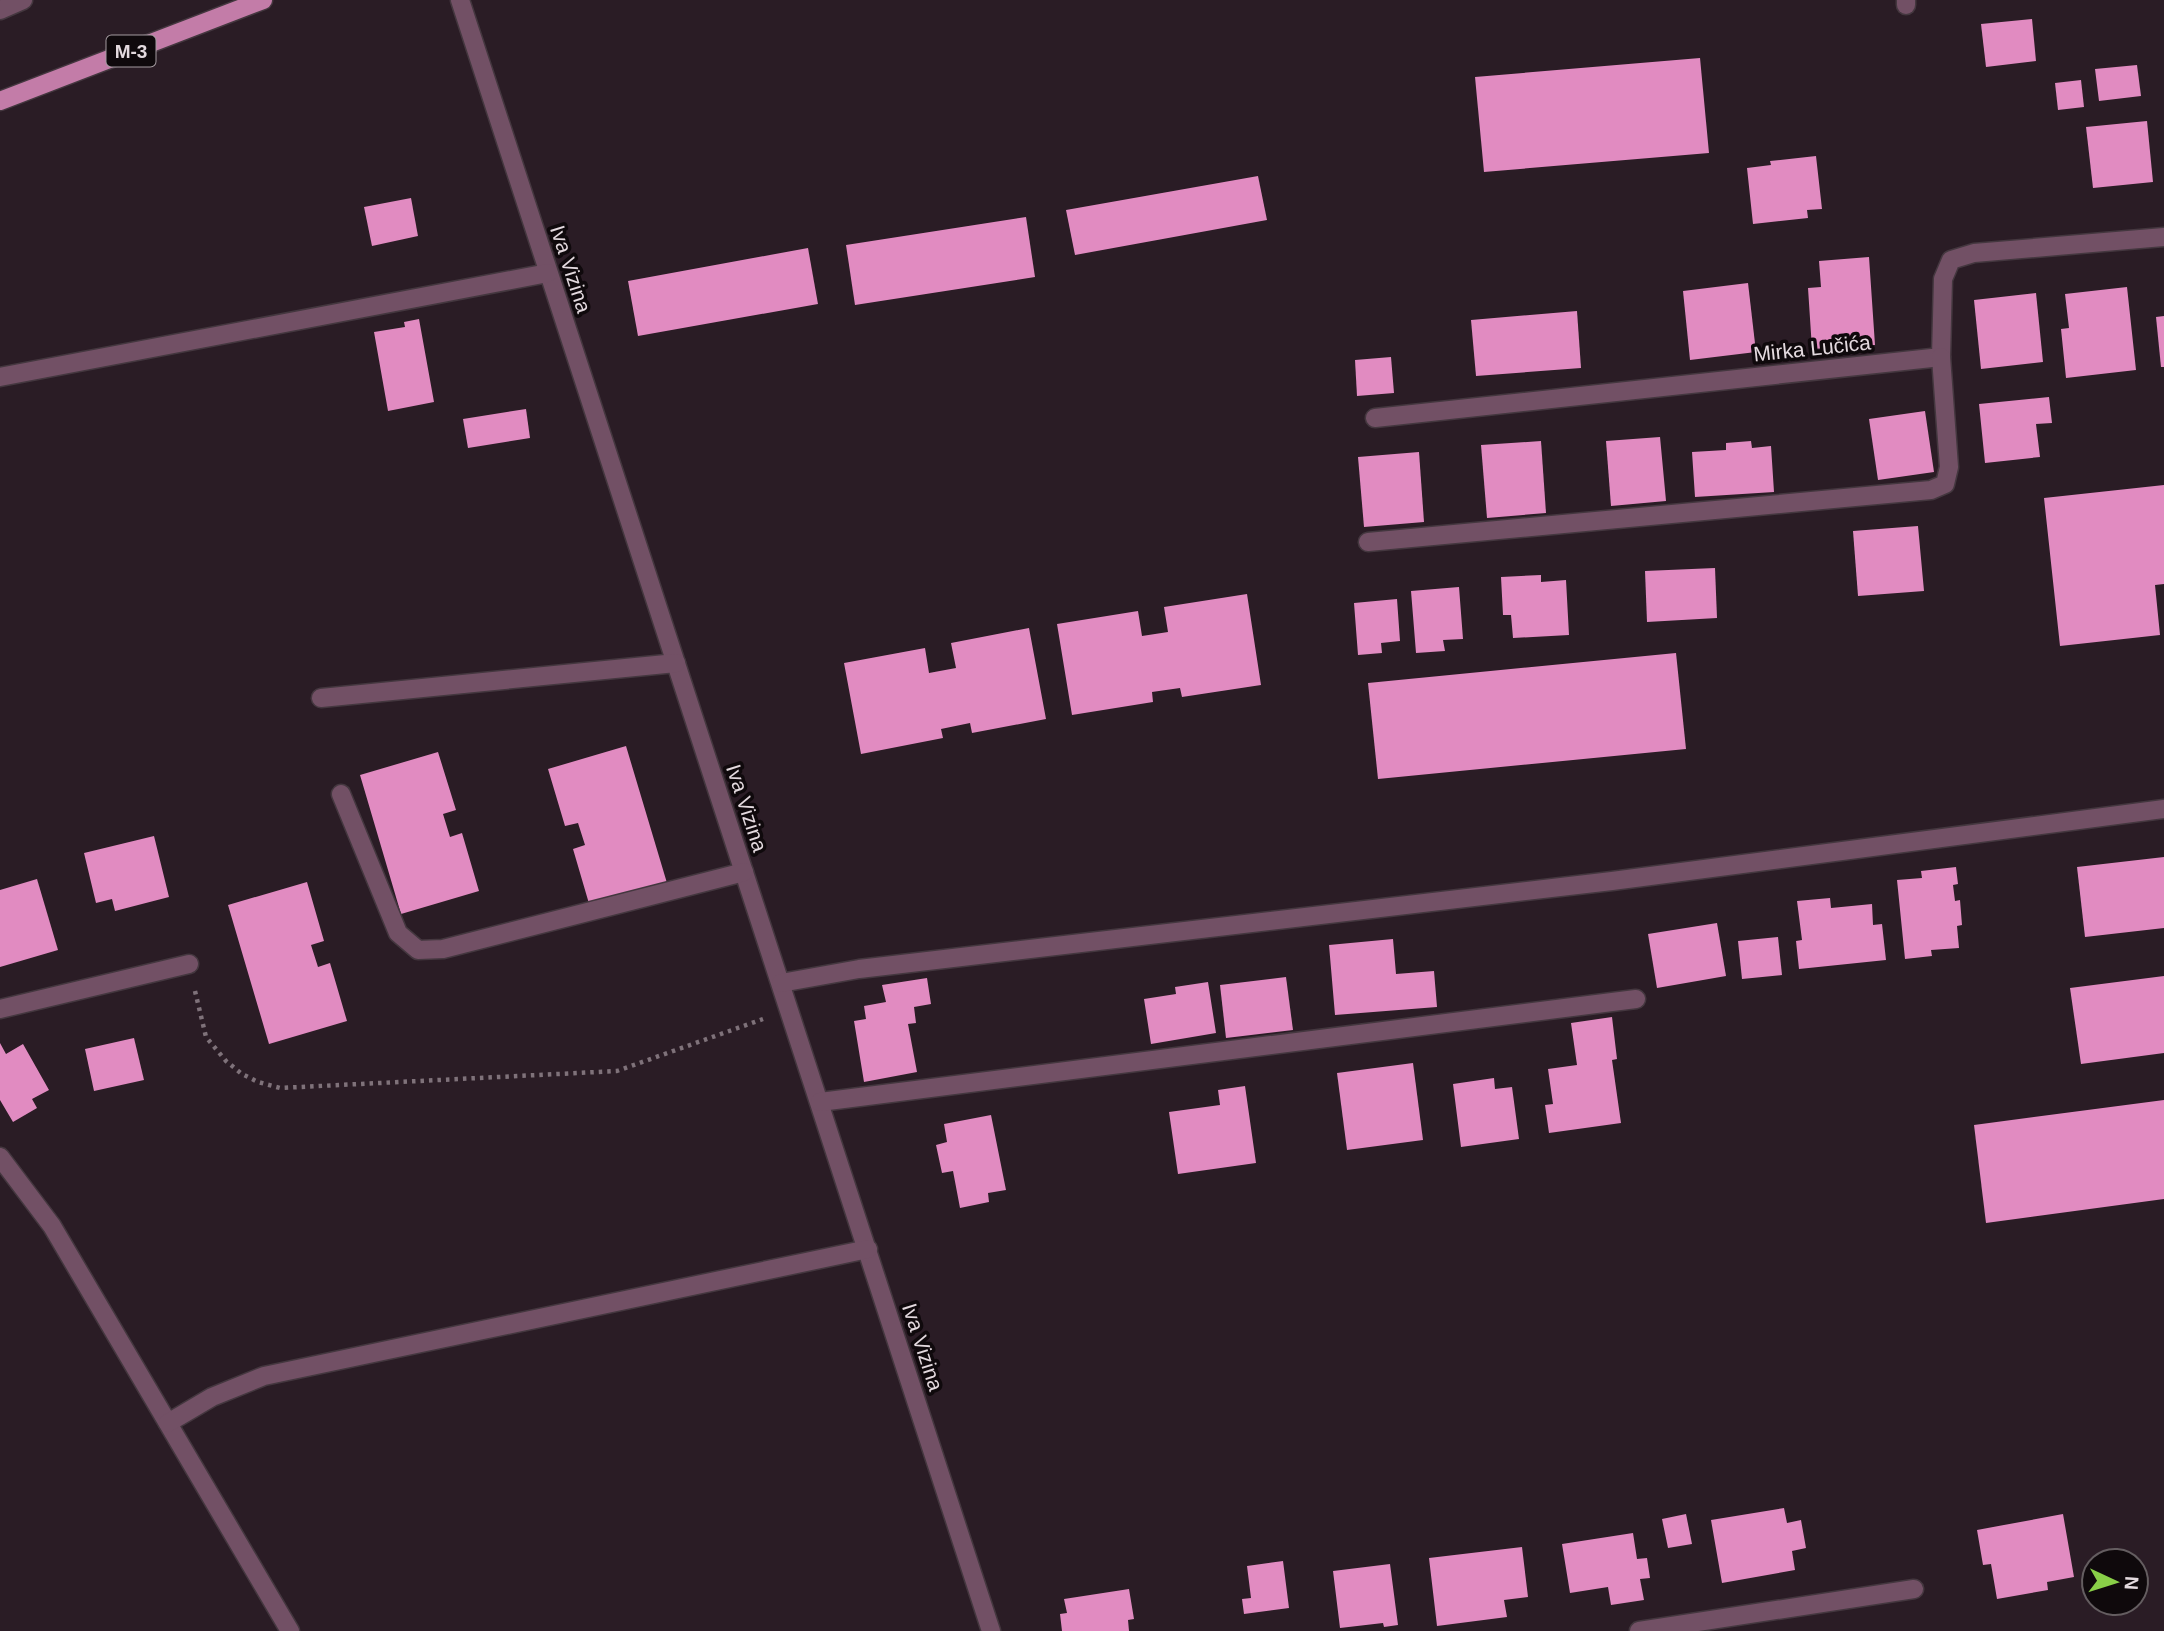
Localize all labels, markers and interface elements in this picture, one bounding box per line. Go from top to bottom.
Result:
road number: M-3 [106,36,156,66]
street label: Iva Vizina [546,222,596,316]
street label: Mirka Lučića [1752,330,1872,366]
street label: Iva Vizina [722,761,772,855]
street label: Iva Vizina [898,1300,948,1394]
north arrow [2080,1547,2150,1617]
text: N [2121,1576,2142,1591]

